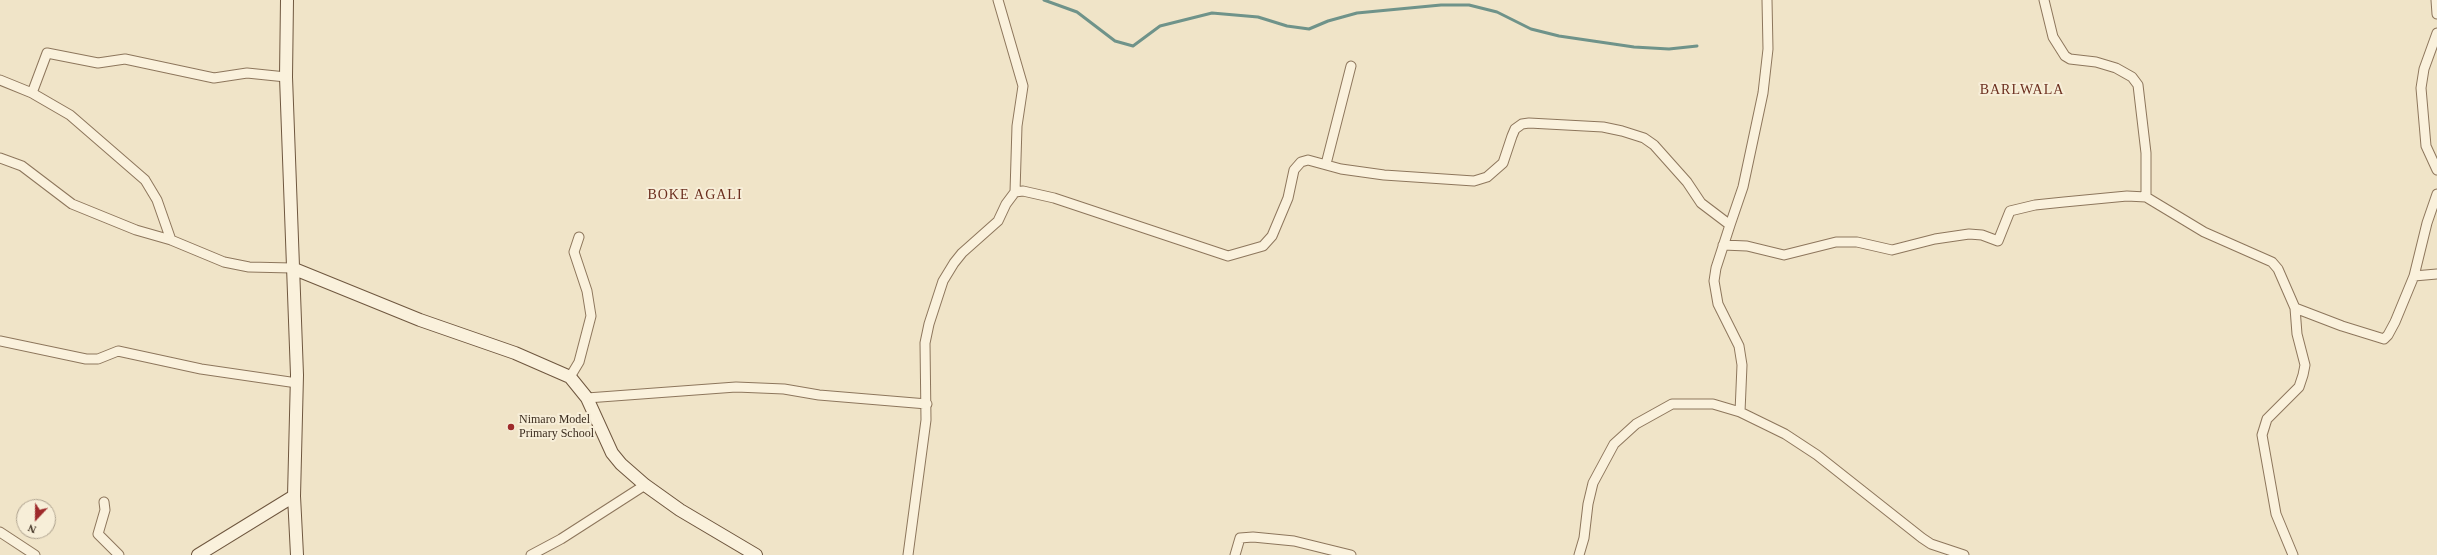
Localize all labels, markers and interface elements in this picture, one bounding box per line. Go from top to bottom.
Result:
district label: BARLWALA [1980,82,2064,98]
district label: BOKE AGALI [647,187,743,203]
place label: Nimaro Model Primary School [519,413,594,441]
marker: Nimaro Model Primary School [506,422,516,432]
north arrow [16,499,56,539]
text: N [26,522,38,536]

